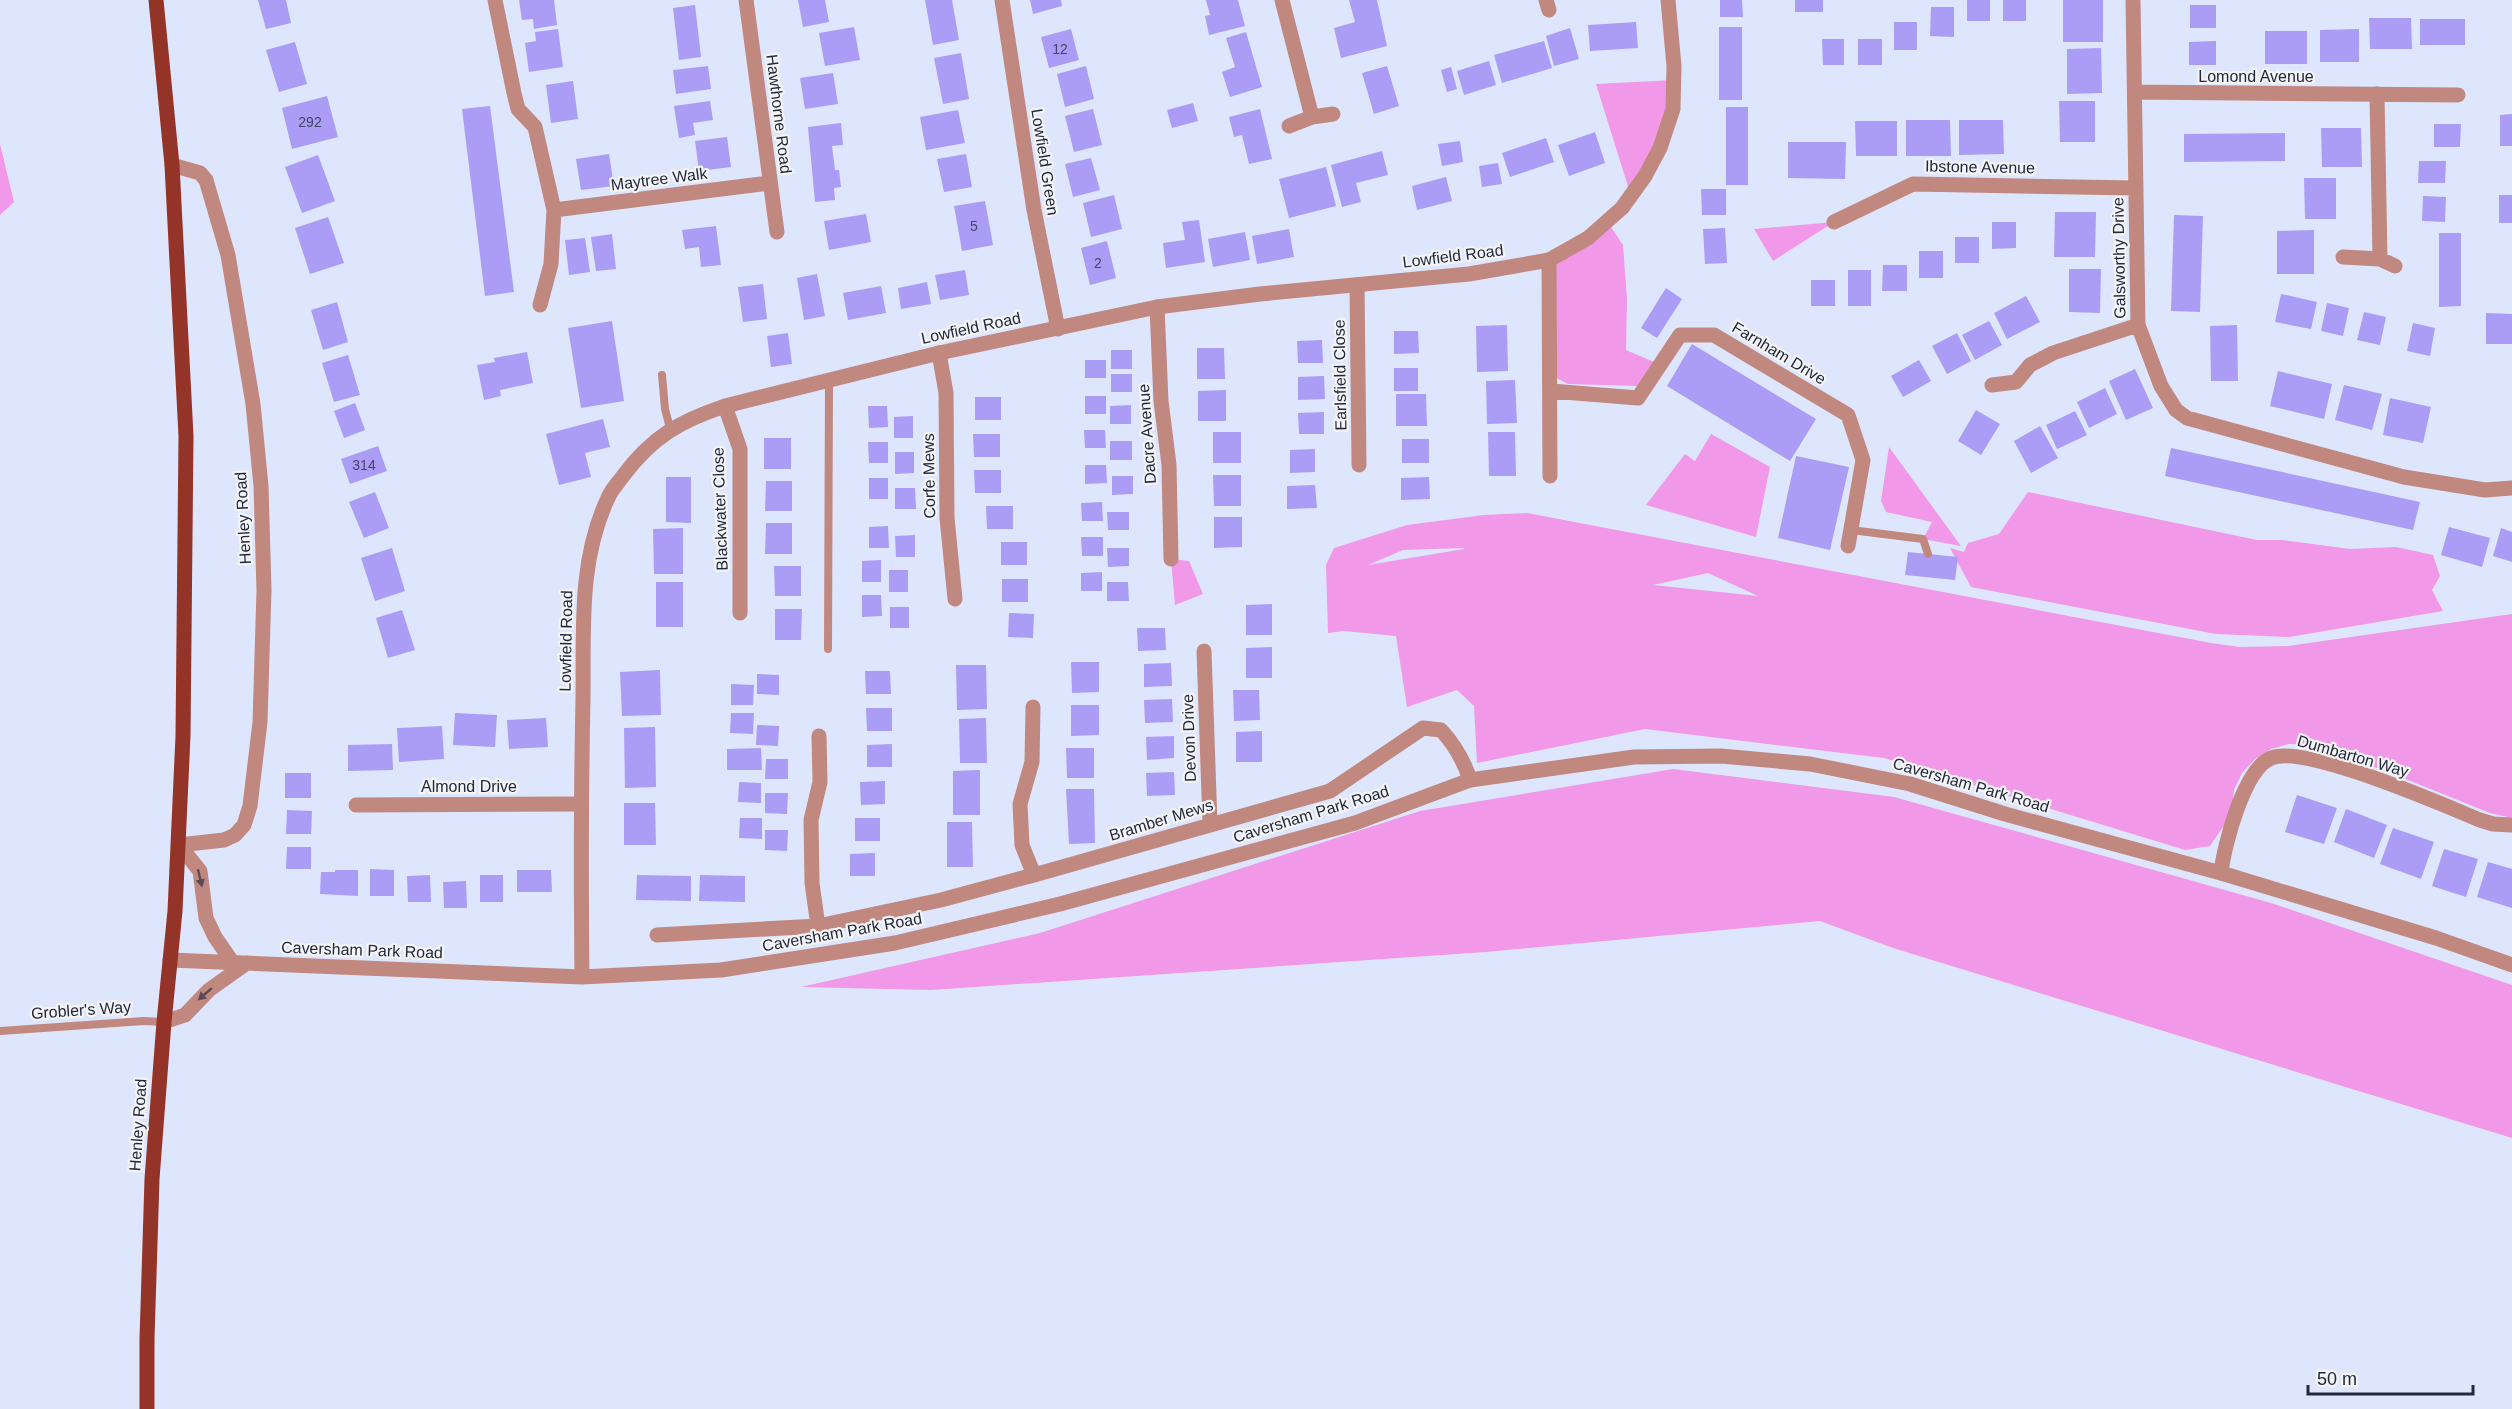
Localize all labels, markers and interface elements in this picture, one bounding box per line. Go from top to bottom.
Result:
house number: 12 [1052,41,1068,57]
street label: Hawthorne Road [763,53,795,175]
street label: Lomond Avenue [2198,68,2314,85]
street label: Lowfield Green [1028,108,1062,216]
house number: 292 [298,114,322,130]
street label: Ibstone Avenue [1925,158,2035,176]
street label: Maytree Walk [610,165,709,193]
street label: Galsworthy Drive [2109,197,2129,319]
house number: 5 [970,218,978,234]
street label: Lowfield Road [1402,241,1504,271]
house number: 2 [1094,255,1102,271]
street label: Lowfield Road [920,309,1022,347]
street label: Farnham Drive [1729,318,1829,388]
street label: Earlsfield Close [1331,319,1349,431]
street label: Dacre Avenue [1135,383,1159,485]
street label: Corfe Mews [920,433,938,519]
street label: Blackwater Close [709,447,731,571]
house number: 314 [352,457,376,473]
street label: Henley Road [232,471,254,565]
street label: Lowfield Road [557,590,575,692]
street label: Devon Drive [1179,694,1199,782]
street label: Dumbarton Way [2295,732,2411,780]
street label: Caversham Park Road [1891,755,2051,815]
street label: Almond Drive [421,778,517,795]
street label: Caversham Park Road [1231,782,1391,846]
street label: Bramber Mews [1107,796,1215,844]
one-way arrow [196,869,205,888]
street label: Caversham Park Road [761,910,923,954]
street label: Caversham Park Road [281,939,443,961]
one-way arrow [198,987,213,1000]
street label: Grobler's Way [30,998,132,1022]
street label: Henley Road [126,1078,150,1172]
scale bar [2308,1358,2473,1396]
text: 50 m [2317,1369,2357,1389]

